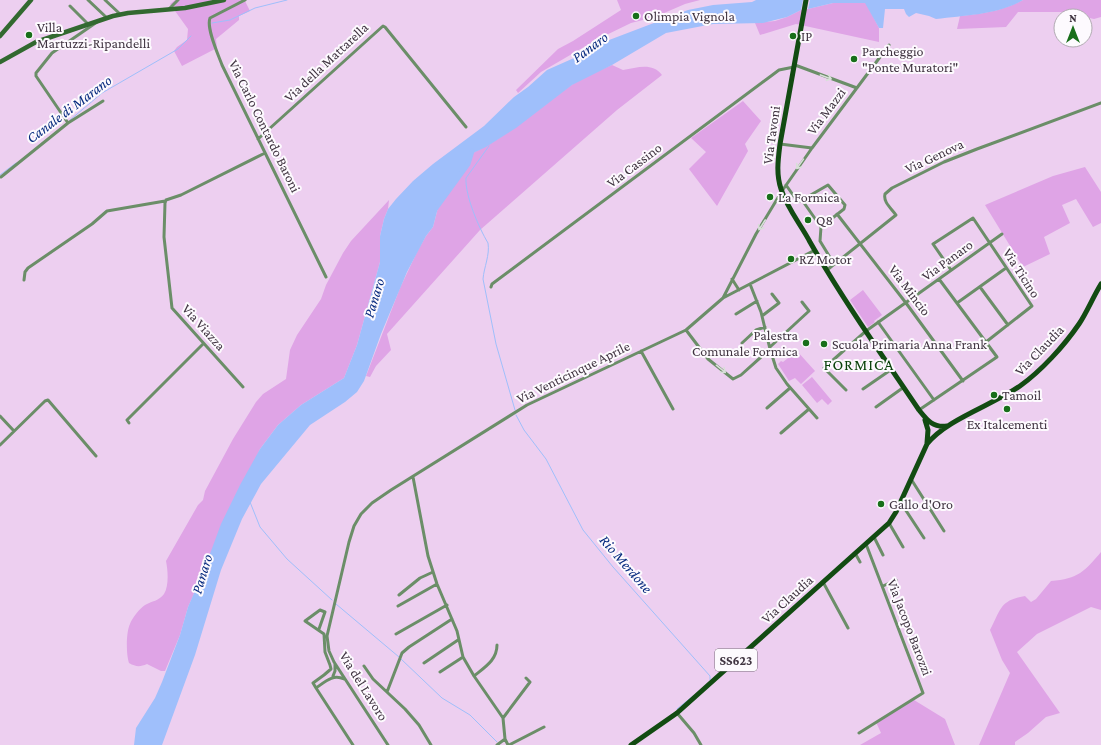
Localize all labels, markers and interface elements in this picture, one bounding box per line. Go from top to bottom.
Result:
place label: Olimpia Vignola [644,8,735,24]
north arrow [1053,8,1093,48]
marker: Olimpia Vignola [631,11,641,21]
text: N [1069,12,1077,24]
place label: Villa Martuzzi-Ripandelli [37,19,150,51]
street label: Via della Mattarella [281,19,372,105]
place label: IP [801,28,812,44]
water label: Panaro [569,29,611,65]
marker: Villa Martuzzi-Ripandelli [24,30,34,40]
marker: IP [788,31,798,41]
place label: Parcheggio "Ponte Muratori" [862,43,958,75]
marker: Parcheggio "Ponte Muratori" [849,54,859,64]
street label: Via Carlo Contardo Baroni [226,57,304,195]
water label: Canale di Marano [23,72,115,146]
one-way arrow [819,73,831,81]
street label: Via Mazzi [803,84,849,137]
street label: Via Tavoni [759,105,783,165]
street label: Via Genova [902,135,966,177]
street label: Via Cassino [603,139,665,191]
one-way arrow [796,159,804,170]
place label: La Formica [778,189,840,205]
marker: La Formica [765,192,775,202]
place label: Q8 [816,212,833,228]
marker: Q8 [803,215,813,225]
one-way arrow [758,219,766,230]
street label: Via Panaro [918,236,976,284]
street label: Via Ticino [1000,245,1044,301]
place label: RZ Motor [799,251,852,267]
marker: RZ Motor [786,254,796,264]
street label: Via Mincio [886,261,934,319]
water label: Panaro [360,276,388,320]
street label: Via Viazza [179,301,229,354]
street label: Via Claudia [1011,321,1067,379]
place label: Palestra Comunale Formica [692,327,799,359]
place label: Scuola Primaria Anna Frank [832,336,987,352]
street label: Via Venticinque Aprile [514,338,632,406]
marker: Palestra Comunale Formica [801,338,811,348]
marker: Scuola Primaria Anna Frank [819,339,829,349]
district label: FORMICA [824,356,894,373]
one-way arrow [715,365,726,373]
place label: Tamoil [1002,387,1041,403]
marker: Tamoil [989,390,999,400]
marker: Ex Italcementi [1002,404,1012,414]
place label: Ex Italcementi [967,416,1048,432]
place label: Gallo d'Oro [889,496,953,512]
marker: Gallo d'Oro [876,499,886,509]
water label: Rio Merdone [597,532,656,596]
water label: Panaro [188,552,216,596]
street label: Via Claudia [758,571,816,626]
street label: Via Jacopo Barozzi [884,576,936,678]
street label: Via del Lavoro [336,648,392,724]
road number: SS623 [715,649,757,671]

